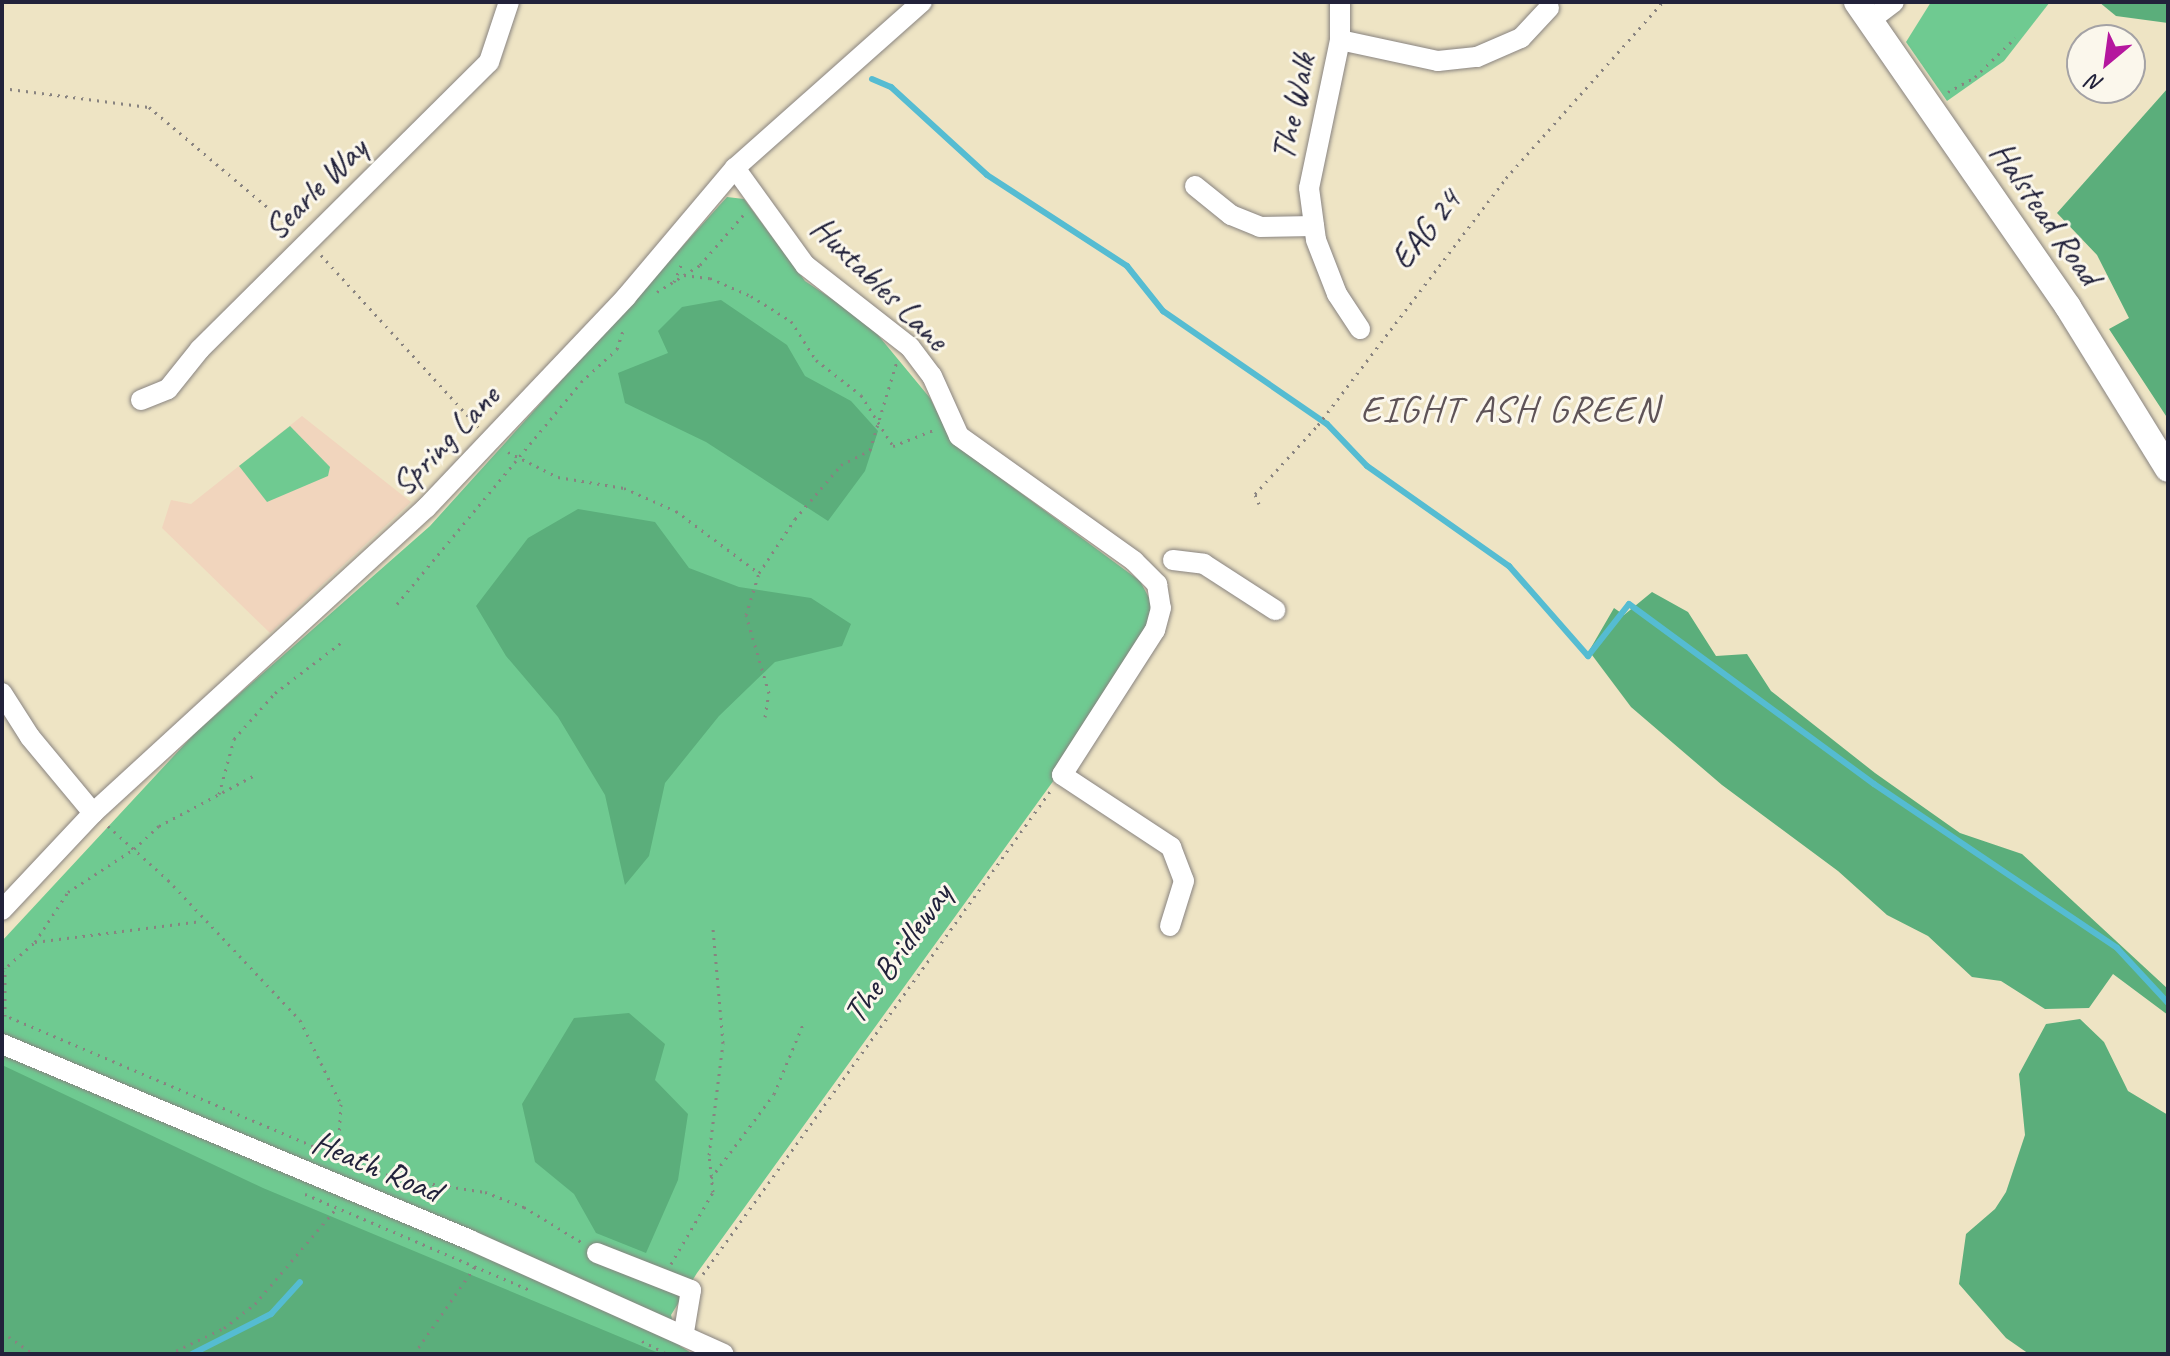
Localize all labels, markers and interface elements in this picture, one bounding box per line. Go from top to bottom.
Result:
north arrow [2066,24,2146,104]
street label: The Walk [1262,50,1324,164]
text: N [2083,68,2108,99]
street label: Searle Way [255,128,375,248]
street label: Halstead Road [1982,133,2110,293]
street label: EAG 24 [1381,181,1469,277]
street label: Huxtables Lane [803,207,957,359]
street label: Spring Lane [382,376,508,504]
district label: EIGHT ASH GREEN [1361,386,1659,432]
street label: The Bridleway [834,875,960,1031]
street label: Heath Road [307,1121,447,1211]

